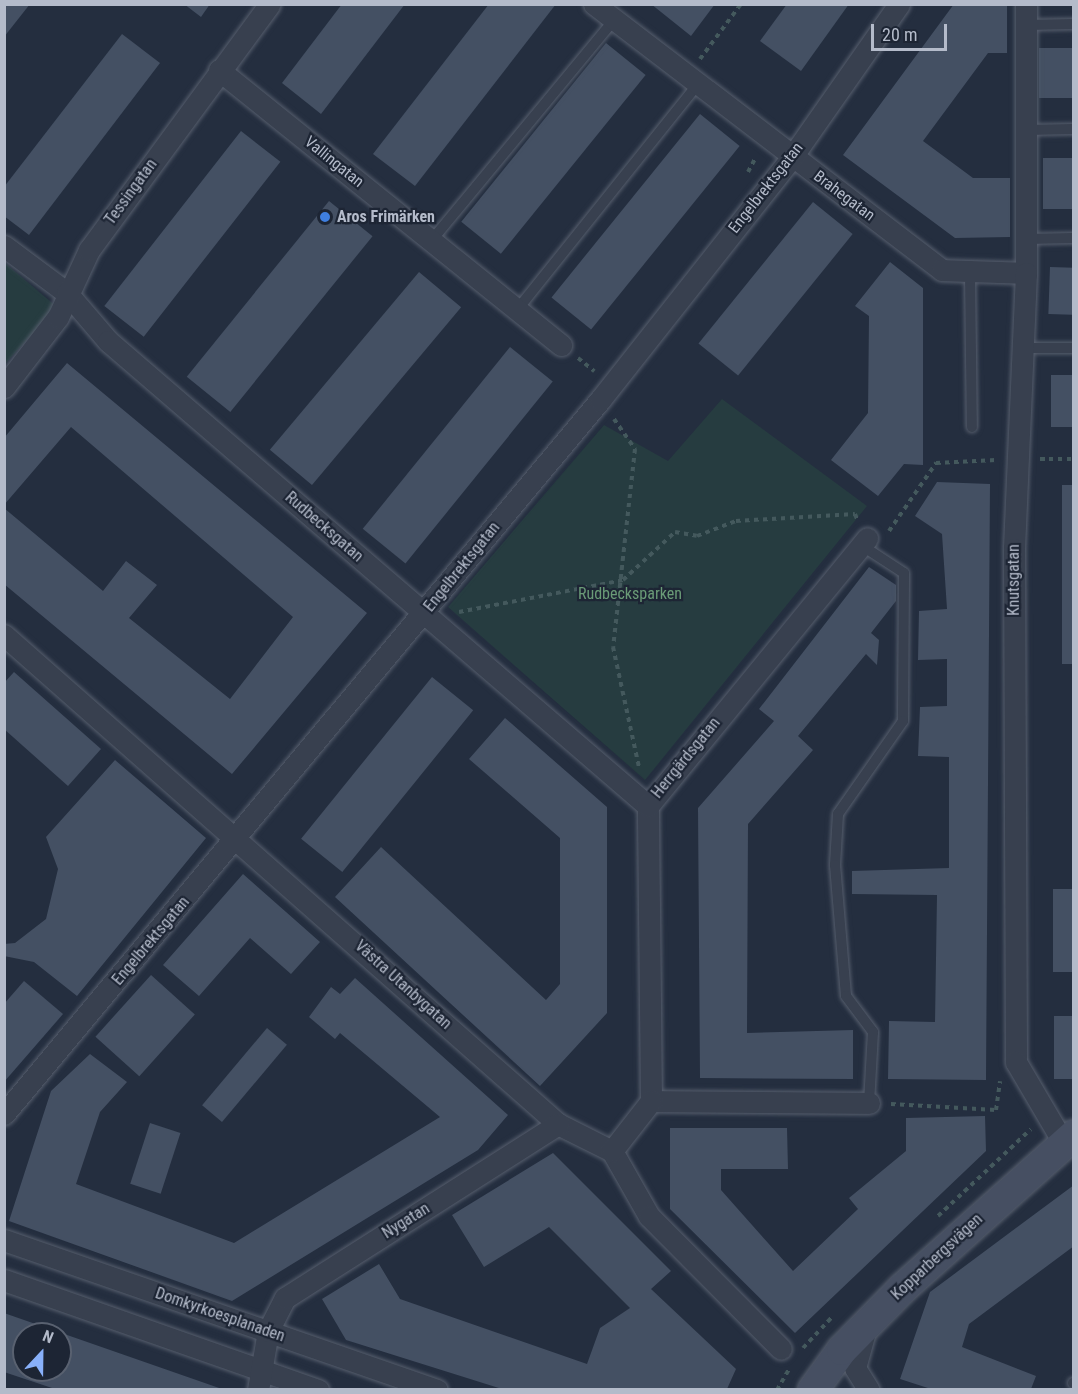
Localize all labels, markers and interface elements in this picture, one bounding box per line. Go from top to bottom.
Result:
scale bar [874,12,950,50]
text: 20 m [882,24,917,45]
street label: Vallingatan [300,132,368,192]
street label: Engelbrektsgatan [725,139,807,237]
street label: Tessingatan [101,155,161,229]
street label: Brahegatan [810,167,878,225]
place label: Aros Frimärken [337,207,435,227]
marker: Aros Frimärken [318,210,332,224]
street label: Rudbecksgatan [281,488,367,566]
street label: Engelbrektsgatan [420,518,504,616]
street label: Knutsgatan [1004,544,1024,616]
park label: Rudbecksparken [578,584,682,604]
street label: Herrgärdsgatan [648,714,724,802]
street label: Engelbrektsgatan [108,893,194,989]
street label: Västra Utanbygatan [351,937,455,1033]
street label: Nygatan [379,1199,433,1243]
street label: Kopparbergsvägen [887,1210,987,1304]
street label: Domkyrkoesplanaden [153,1284,287,1346]
north arrow [12,1322,72,1382]
text: N [40,1326,56,1347]

